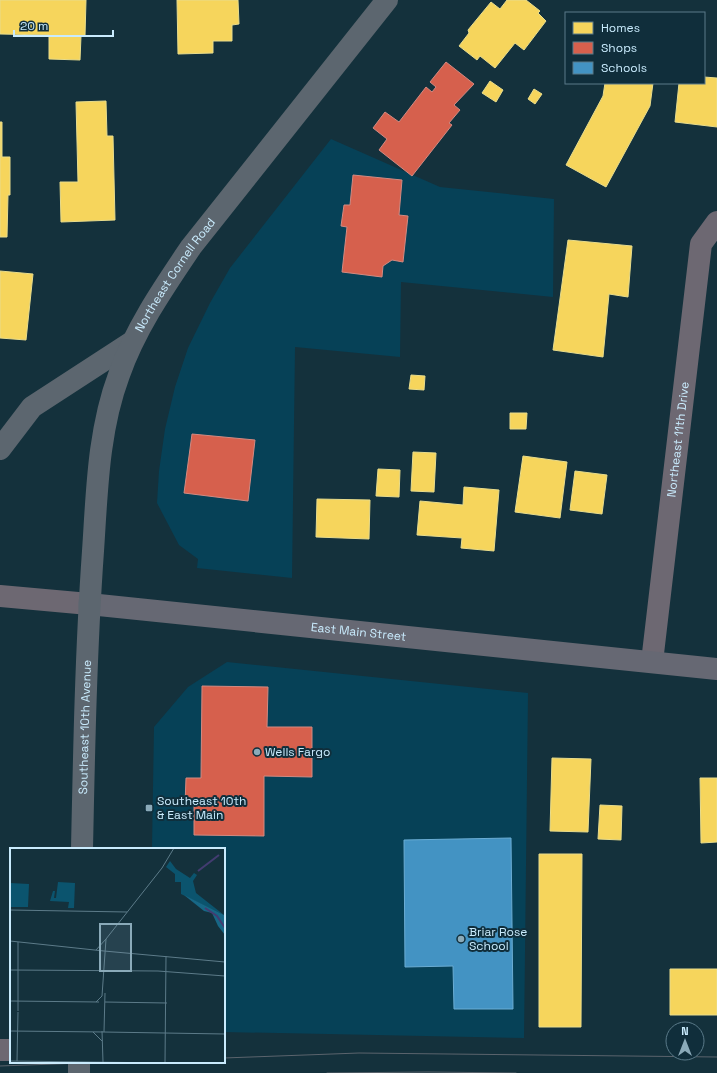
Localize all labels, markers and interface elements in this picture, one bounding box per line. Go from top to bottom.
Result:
scale bar [14,12,113,38]
legend [565,12,705,84]
text: 20 m [20,18,48,34]
text: Homes [601,20,640,36]
text: Shops [601,40,637,56]
text: Schools [601,60,647,76]
street label: Northeast Cornell Road [131,215,219,335]
street label: Northeast 11th Drive [663,381,693,498]
street label: East Main Street [310,619,407,645]
street label: Southeast 10th Avenue [75,659,95,795]
place label: Wells Fargo [265,744,330,760]
marker: Wells Fargo [252,747,262,757]
place label: Southeast 10th & East Main [157,793,246,823]
marker: Southeast 10th & East Main [144,803,154,813]
inset map [10,848,225,1063]
place label: Briar Rose School [469,924,527,954]
marker: Briar Rose School [456,934,466,944]
north arrow [665,1021,705,1061]
text: N [681,1024,689,1038]

